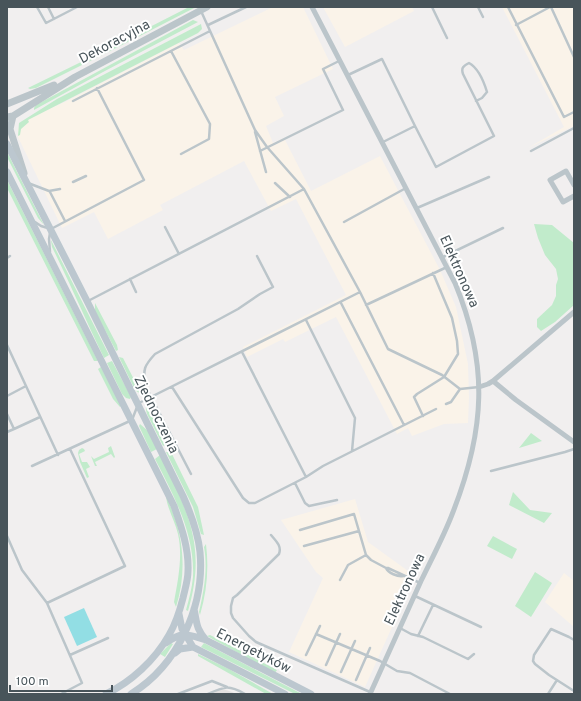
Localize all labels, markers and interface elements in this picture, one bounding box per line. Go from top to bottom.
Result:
street label: Dekoracyjna [76,17,153,68]
street label: Elektronowa [435,233,482,310]
street label: Zjednoczenia [129,373,182,456]
street label: Elektronowa [381,551,429,628]
street label: Energetyków [213,625,294,677]
scale bar [10,667,112,693]
text: 100 m [16,674,49,690]

